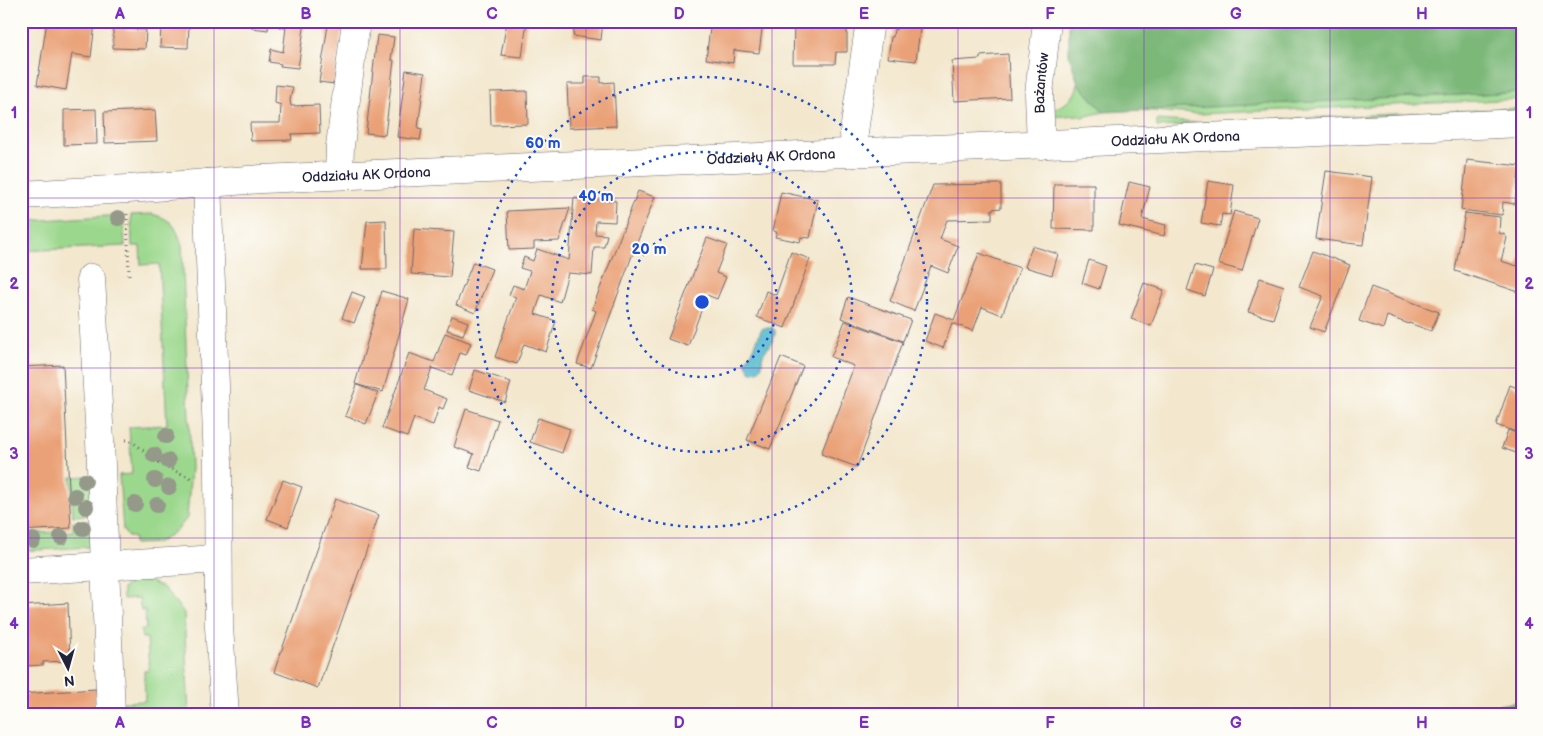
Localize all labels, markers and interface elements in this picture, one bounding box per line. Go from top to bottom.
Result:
text: A [114,5,125,24]
text: B [300,5,312,24]
text: C [486,5,498,24]
text: D [673,5,685,24]
text: E [859,5,869,24]
text: F [1045,5,1055,24]
text: G [1230,5,1242,24]
text: H [1416,5,1428,24]
street label: Bażantów [1031,51,1053,114]
text: 1 [11,104,17,123]
text: 1 [1526,104,1532,123]
street label: Oddziału AK Ordona [1111,128,1240,150]
text: 60 m [525,134,561,153]
street label: Oddziału AK Ordona [706,146,836,168]
street label: Oddziału AK Ordona [302,164,431,186]
text: 40 m [578,187,614,206]
text: 20 m [632,240,667,259]
text: 2 [9,275,19,294]
text: 2 [1524,275,1534,294]
centre of rings [693,293,711,311]
text: 3 [9,445,19,464]
text: 3 [1524,445,1534,464]
text: 4 [9,615,19,634]
text: 4 [1524,615,1534,634]
north arrow [42,644,92,694]
text: N [63,671,75,689]
text: A [114,714,125,733]
text: B [300,714,312,733]
text: C [486,714,498,733]
text: D [673,714,685,733]
text: E [859,714,869,733]
text: F [1045,714,1055,733]
text: G [1230,714,1242,733]
text: H [1416,714,1428,733]

